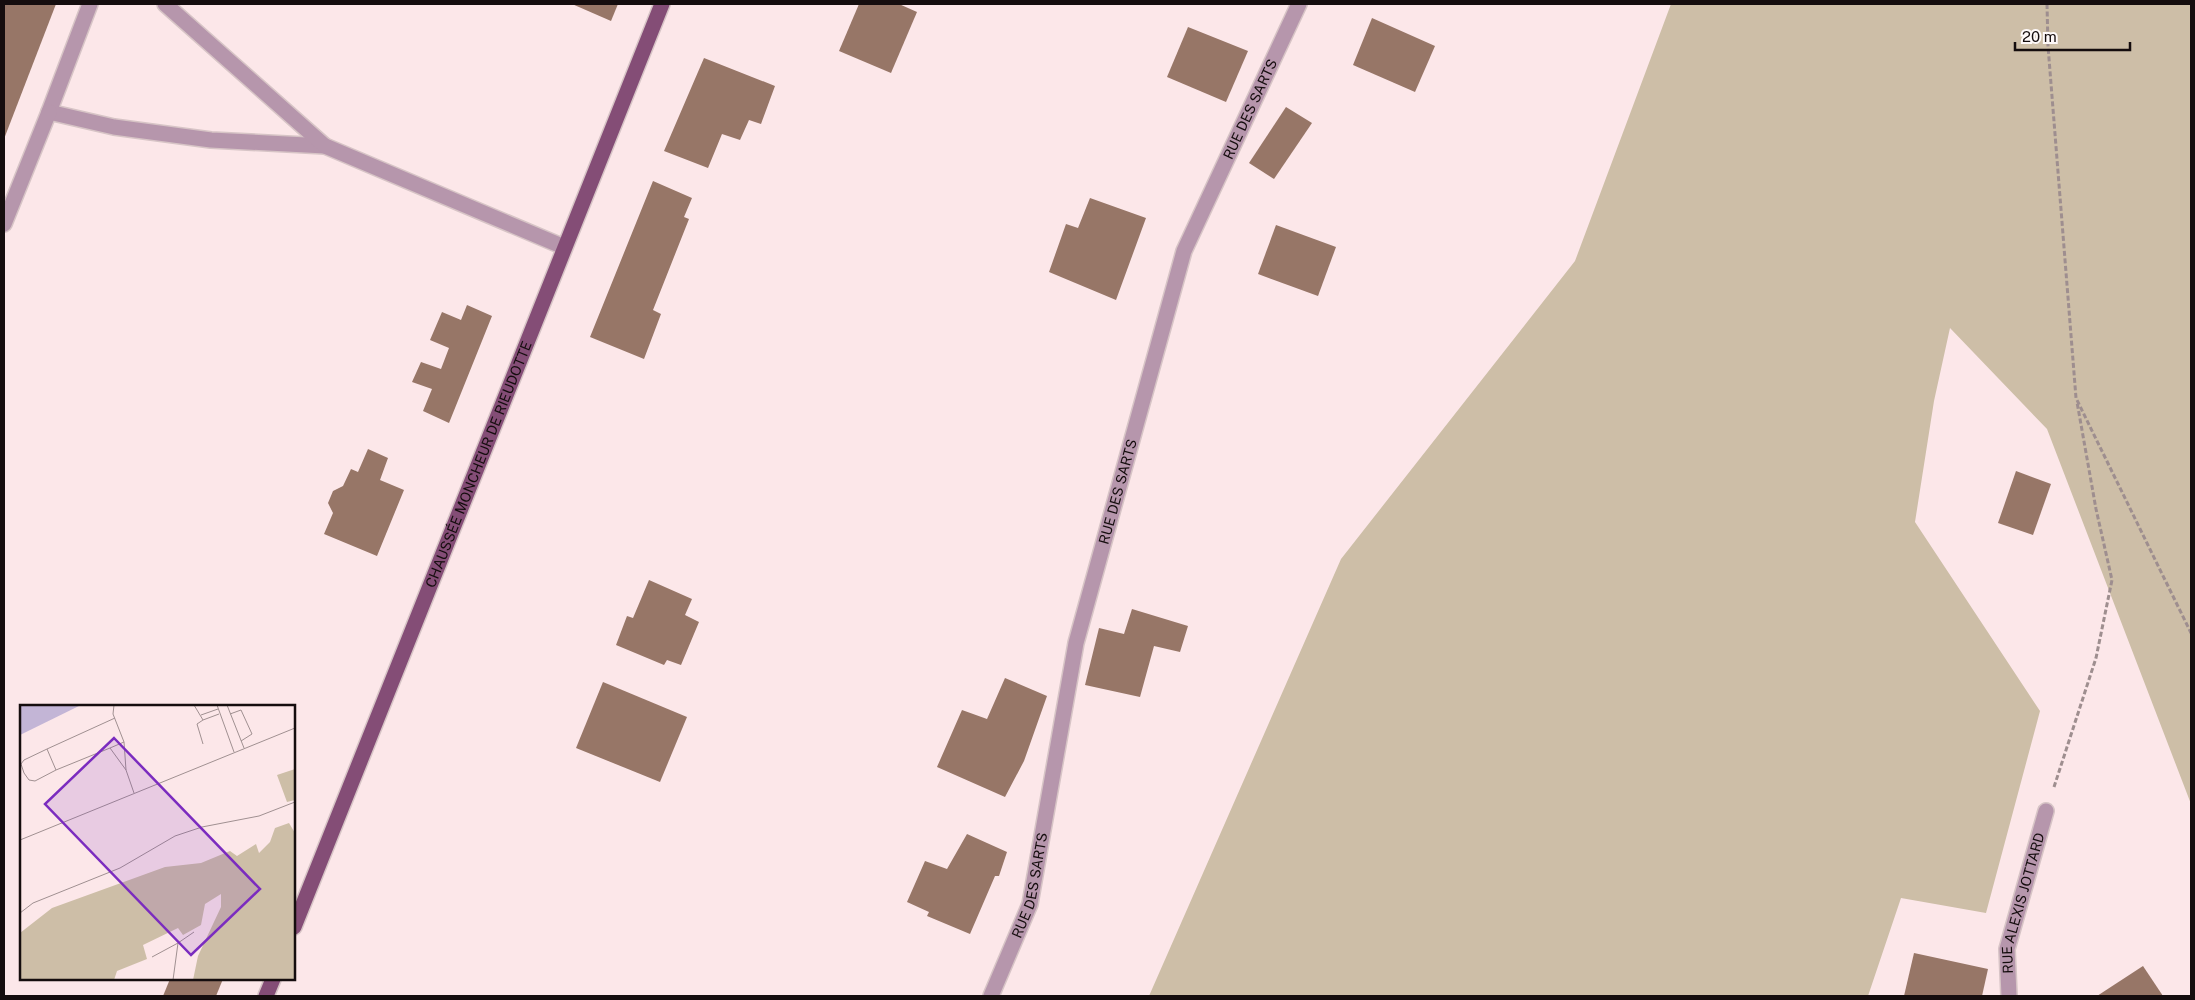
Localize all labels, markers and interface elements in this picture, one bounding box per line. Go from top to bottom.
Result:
scale bar [2015,20,2130,52]
text: 20 m [2022,28,2057,45]
street label: RUE DES SARTS [1220,57,1280,162]
street label: CHAUSSÉE MONCHEUR DE RIEUDOTTE [422,339,535,590]
street label: RUE DES SARTS [1096,437,1140,546]
inset map [20,705,295,980]
street label: RUE DES SARTS [1009,831,1050,940]
street label: RUE ALEXIS JOTTARD [1999,831,2048,974]

